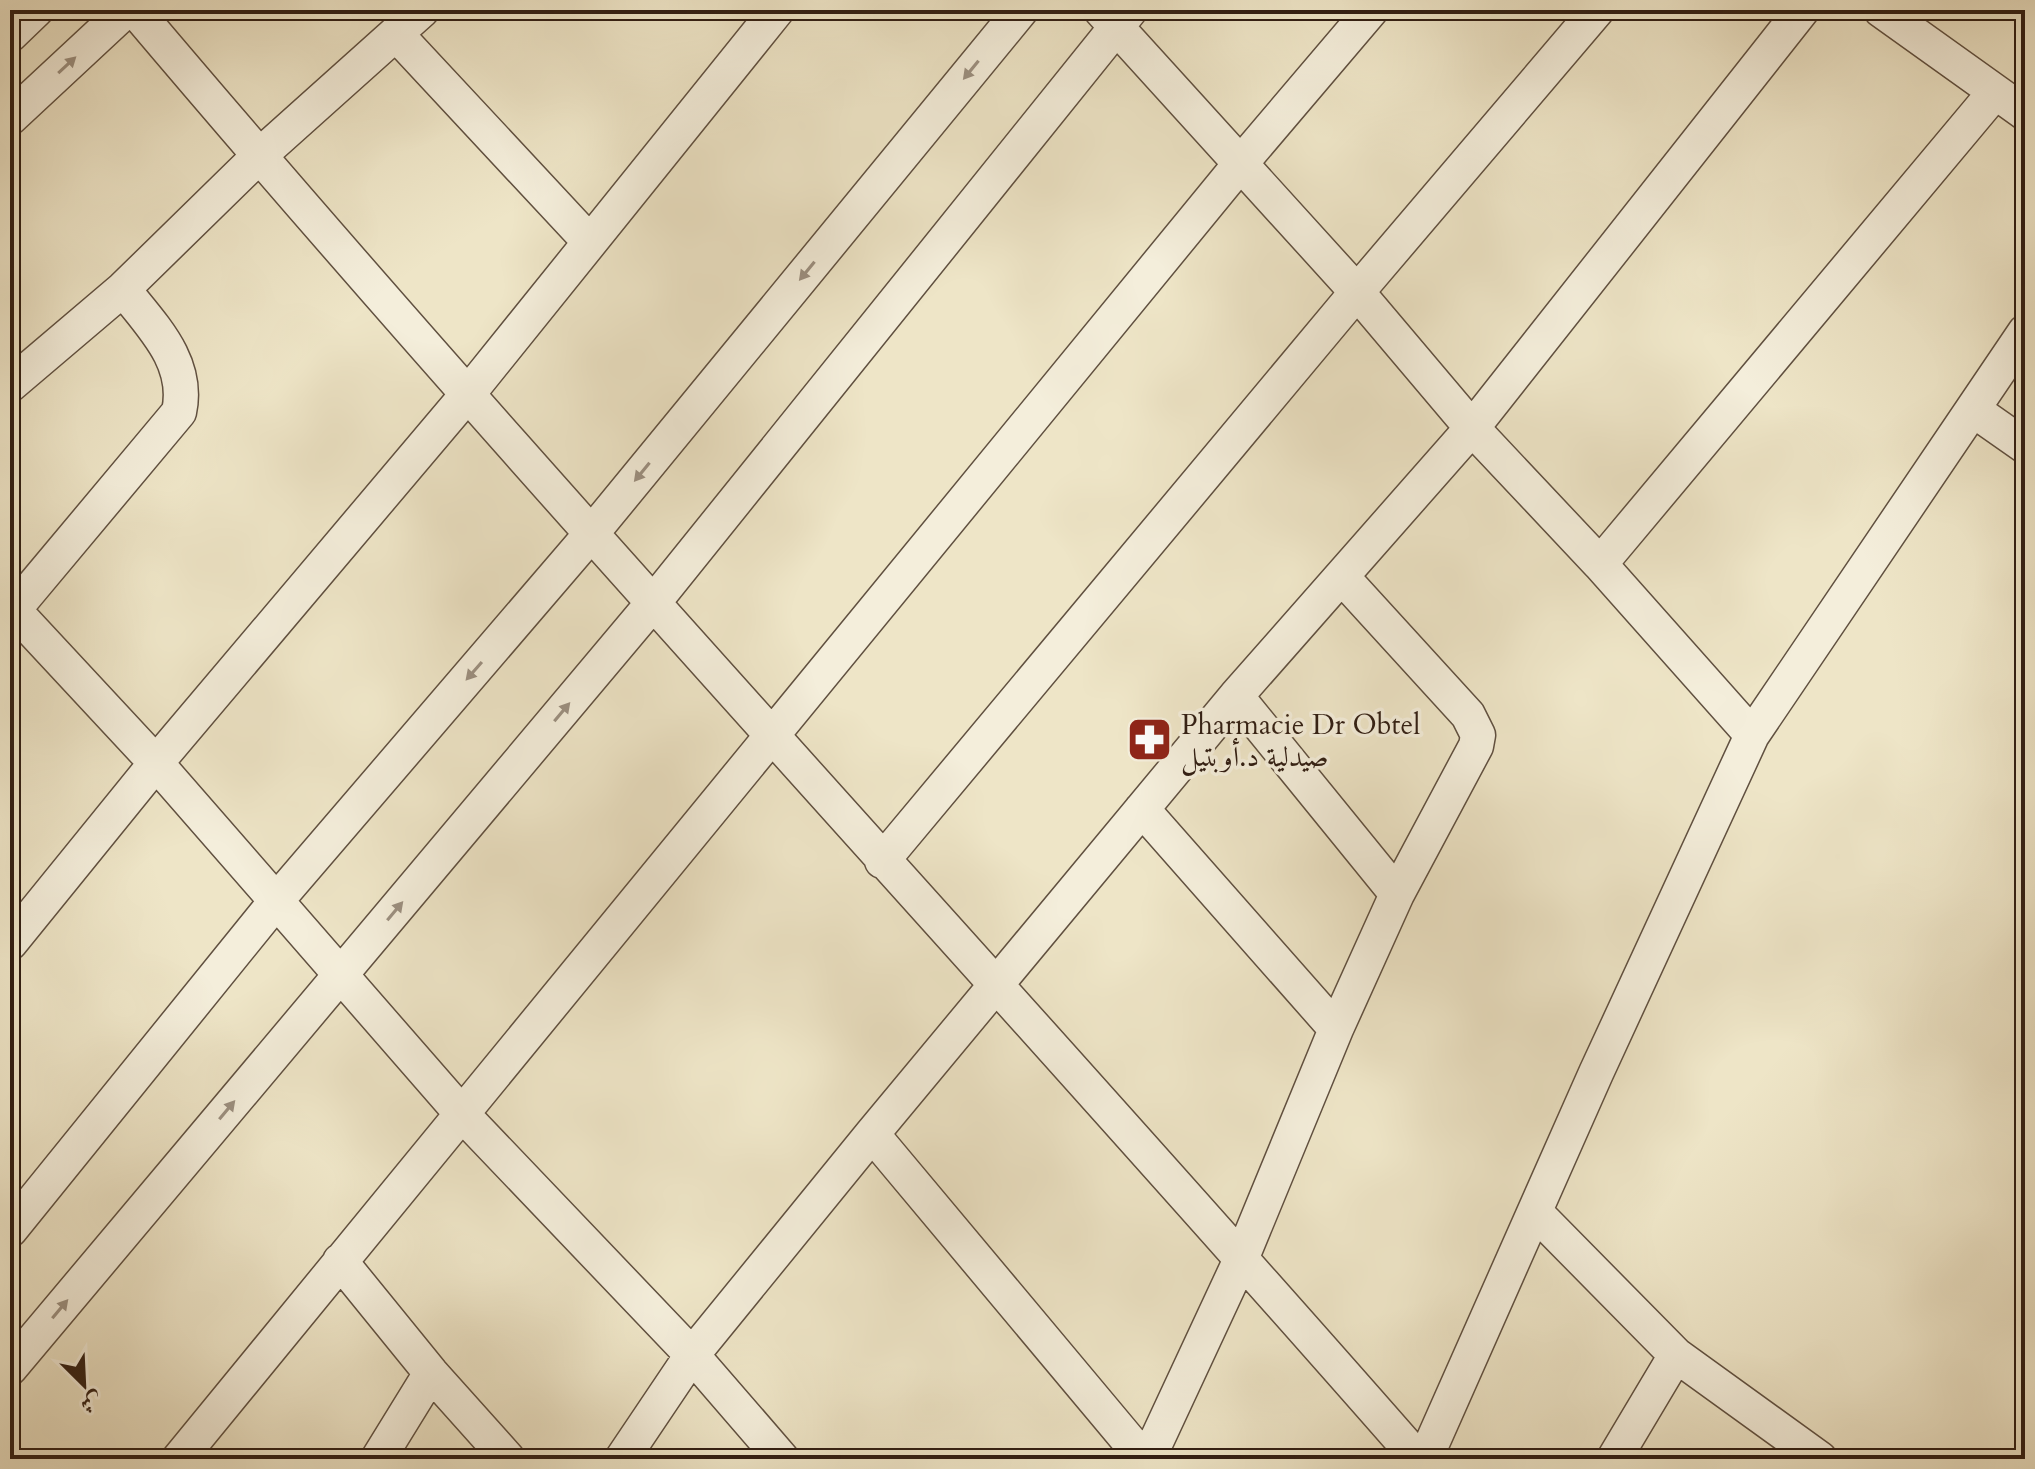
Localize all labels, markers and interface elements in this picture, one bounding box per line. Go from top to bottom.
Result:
one-way arrow [57,56,76,74]
one-way arrow [964,60,980,80]
one-way arrow [799,261,815,281]
one-way arrow [633,462,650,483]
one-way arrow [466,660,483,680]
one-way arrow [553,702,570,722]
place label: Pharmacie Dr Obtel صيدلية د.أوبتيل [1181,706,1420,776]
pharmacy icon: Pharmacie Dr Obtel صيدلية د.أوبتيل [1126,716,1174,764]
one-way arrow [386,901,403,921]
one-way arrow [218,1100,235,1120]
one-way arrow [51,1299,68,1319]
north arrow [44,1345,124,1425]
text: ش [76,1384,108,1420]

